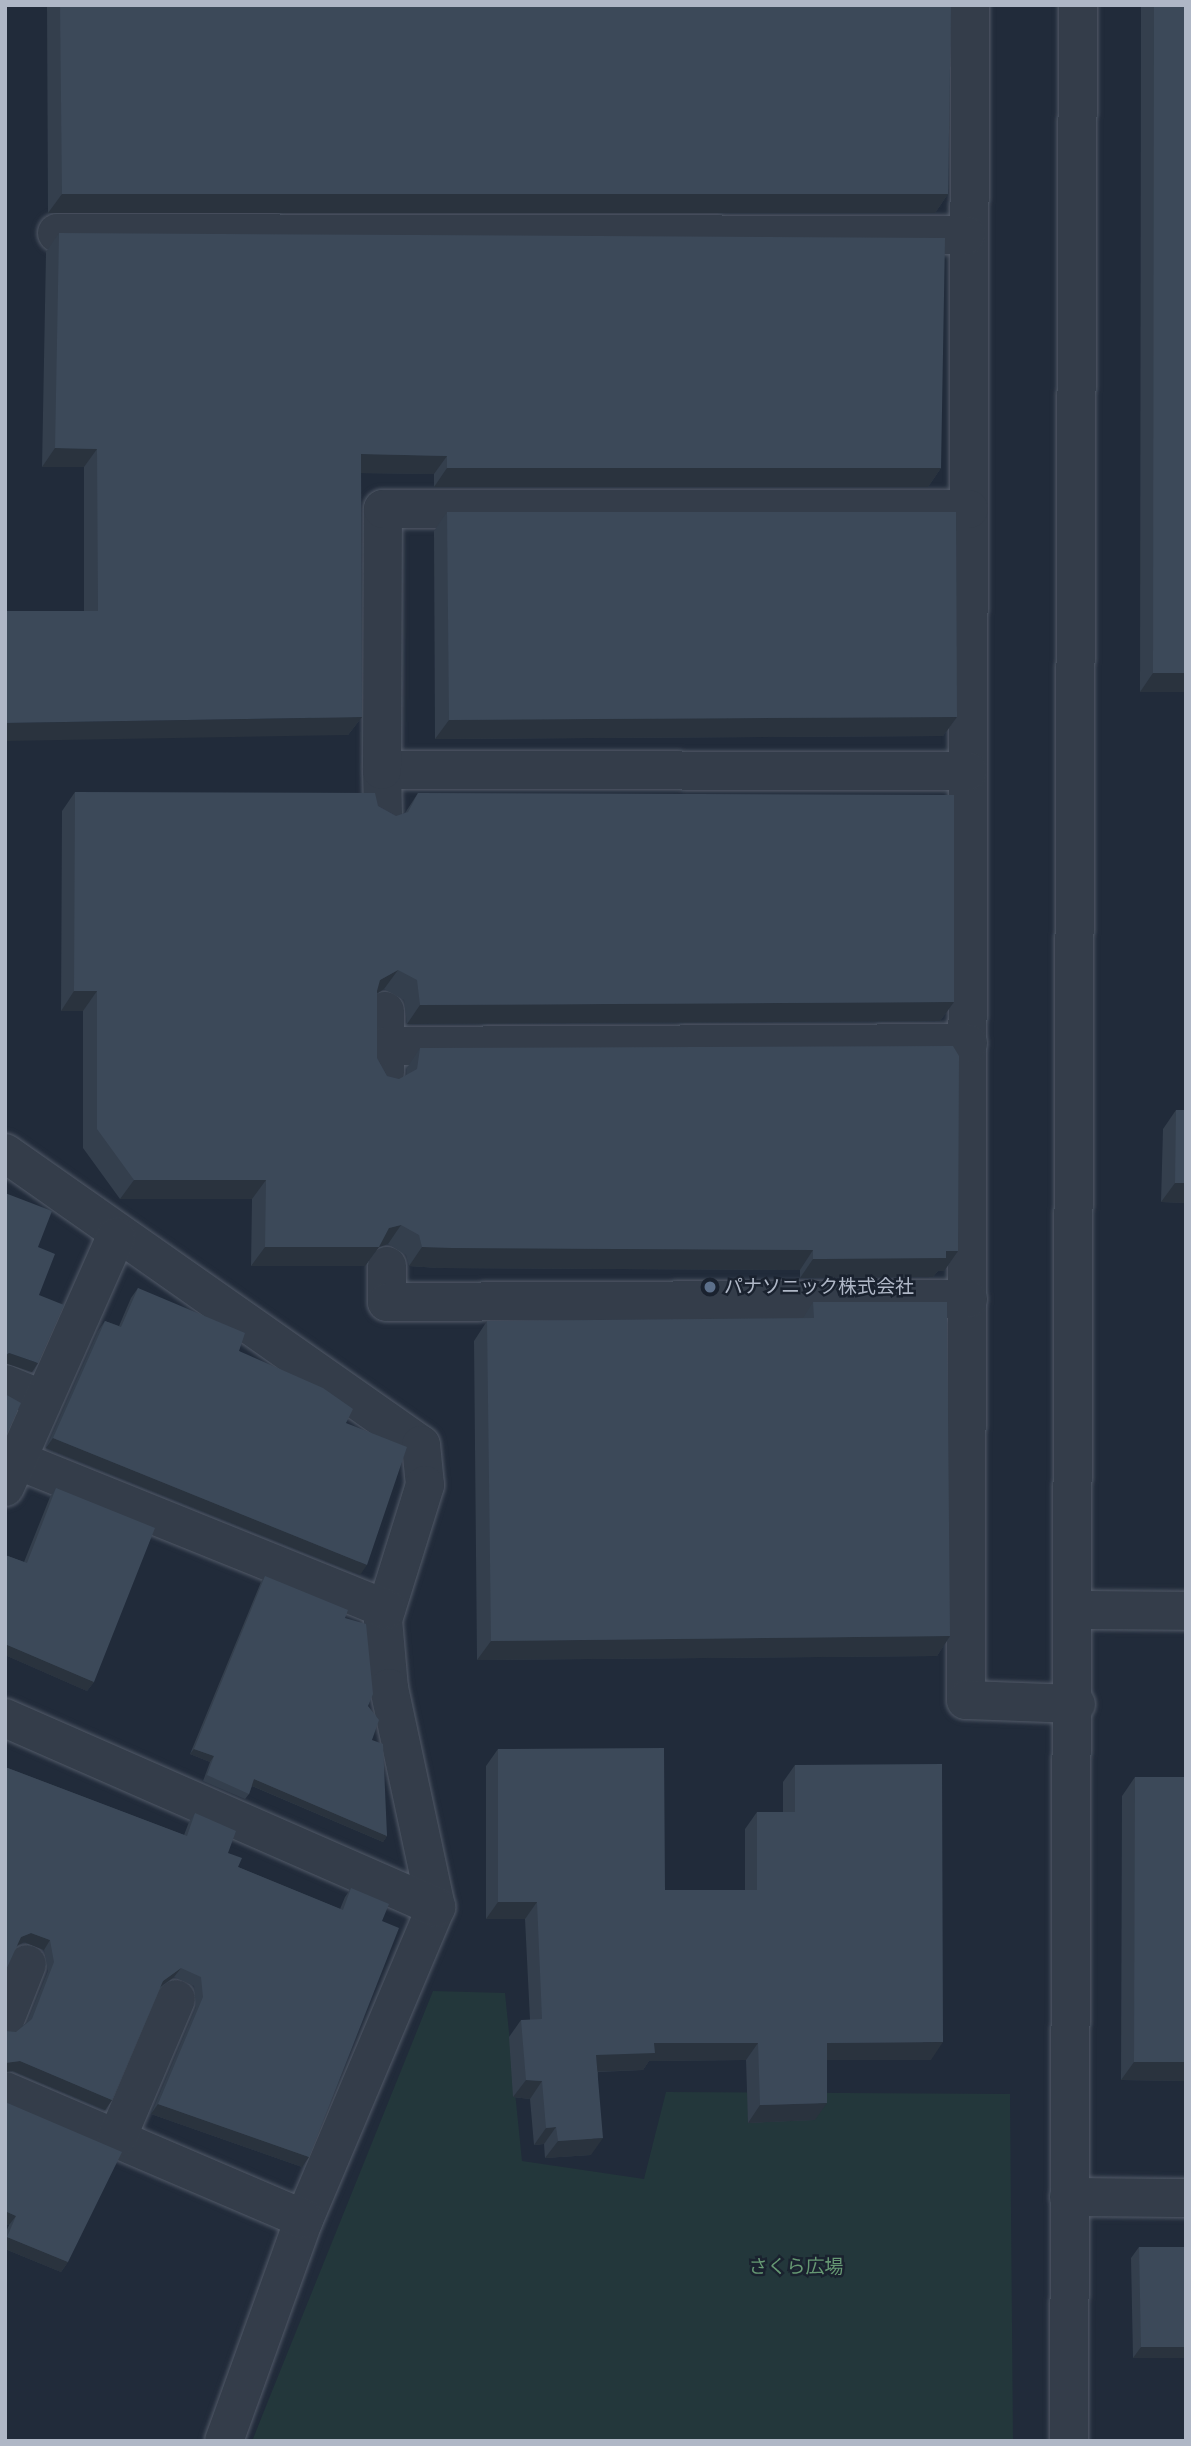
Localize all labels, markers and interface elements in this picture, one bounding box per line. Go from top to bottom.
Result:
place label: パナソニック株式会社 [724,1276,914,1298]
marker: パナソニック株式会社 [702,1279,718,1295]
park label: さくら広場 [749,2256,843,2278]

